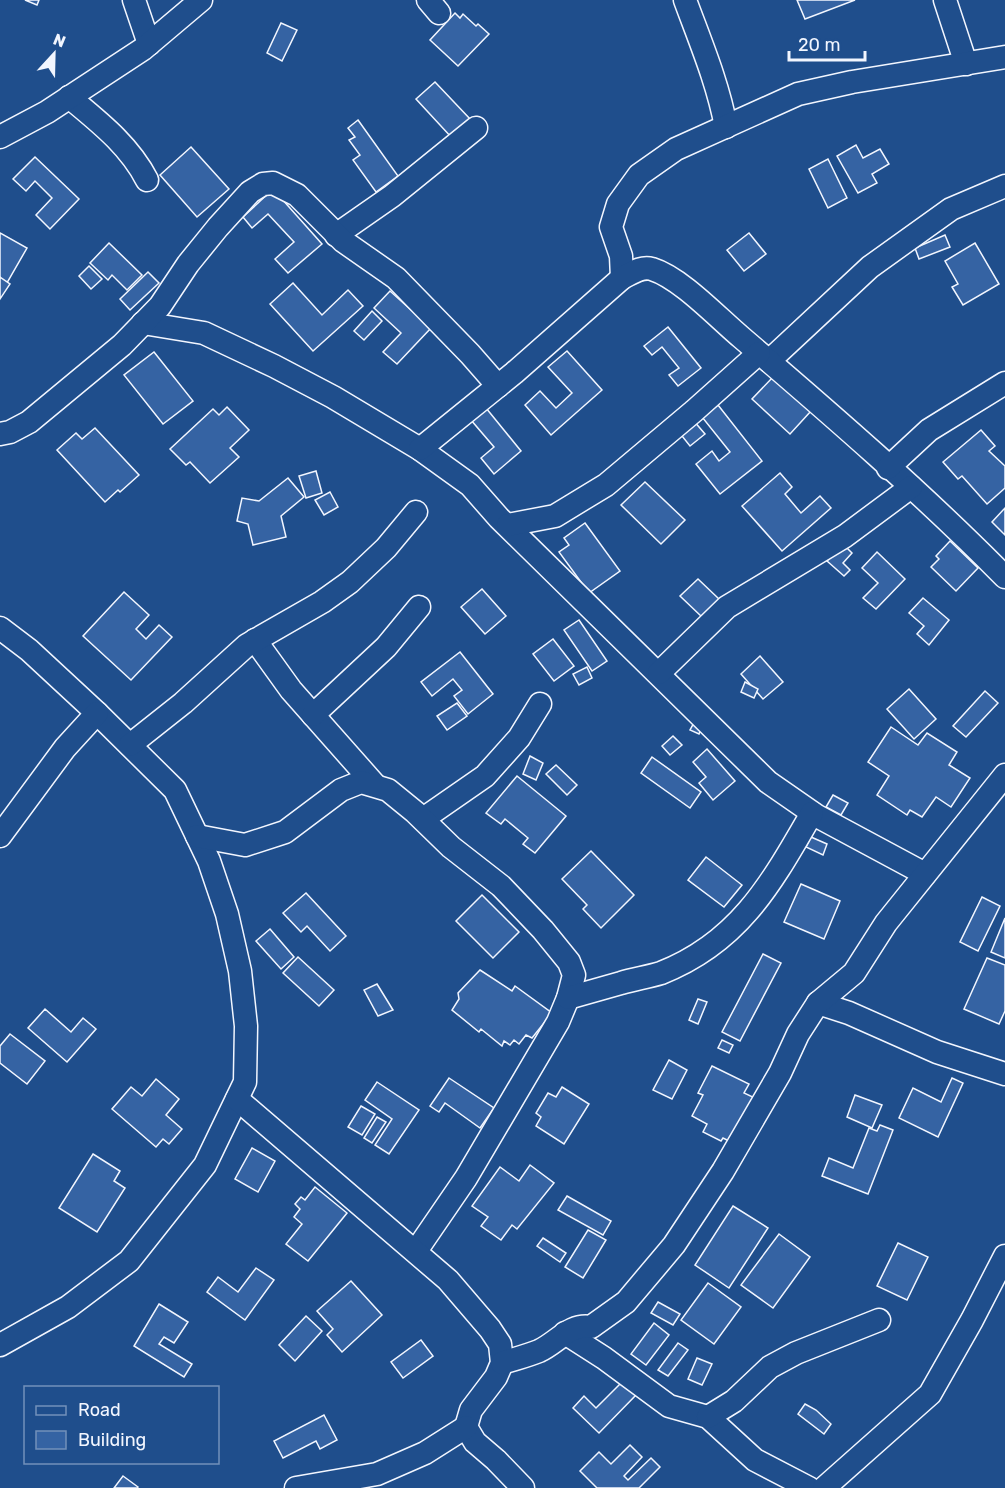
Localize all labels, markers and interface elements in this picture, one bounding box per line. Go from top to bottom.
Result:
north arrow [24,24,84,84]
scale bar [789,24,866,62]
text: N [51,30,68,52]
text: 20 m [798,34,840,56]
legend [24,1386,219,1464]
text: Road [78,1399,121,1421]
text: Building [78,1429,146,1451]

